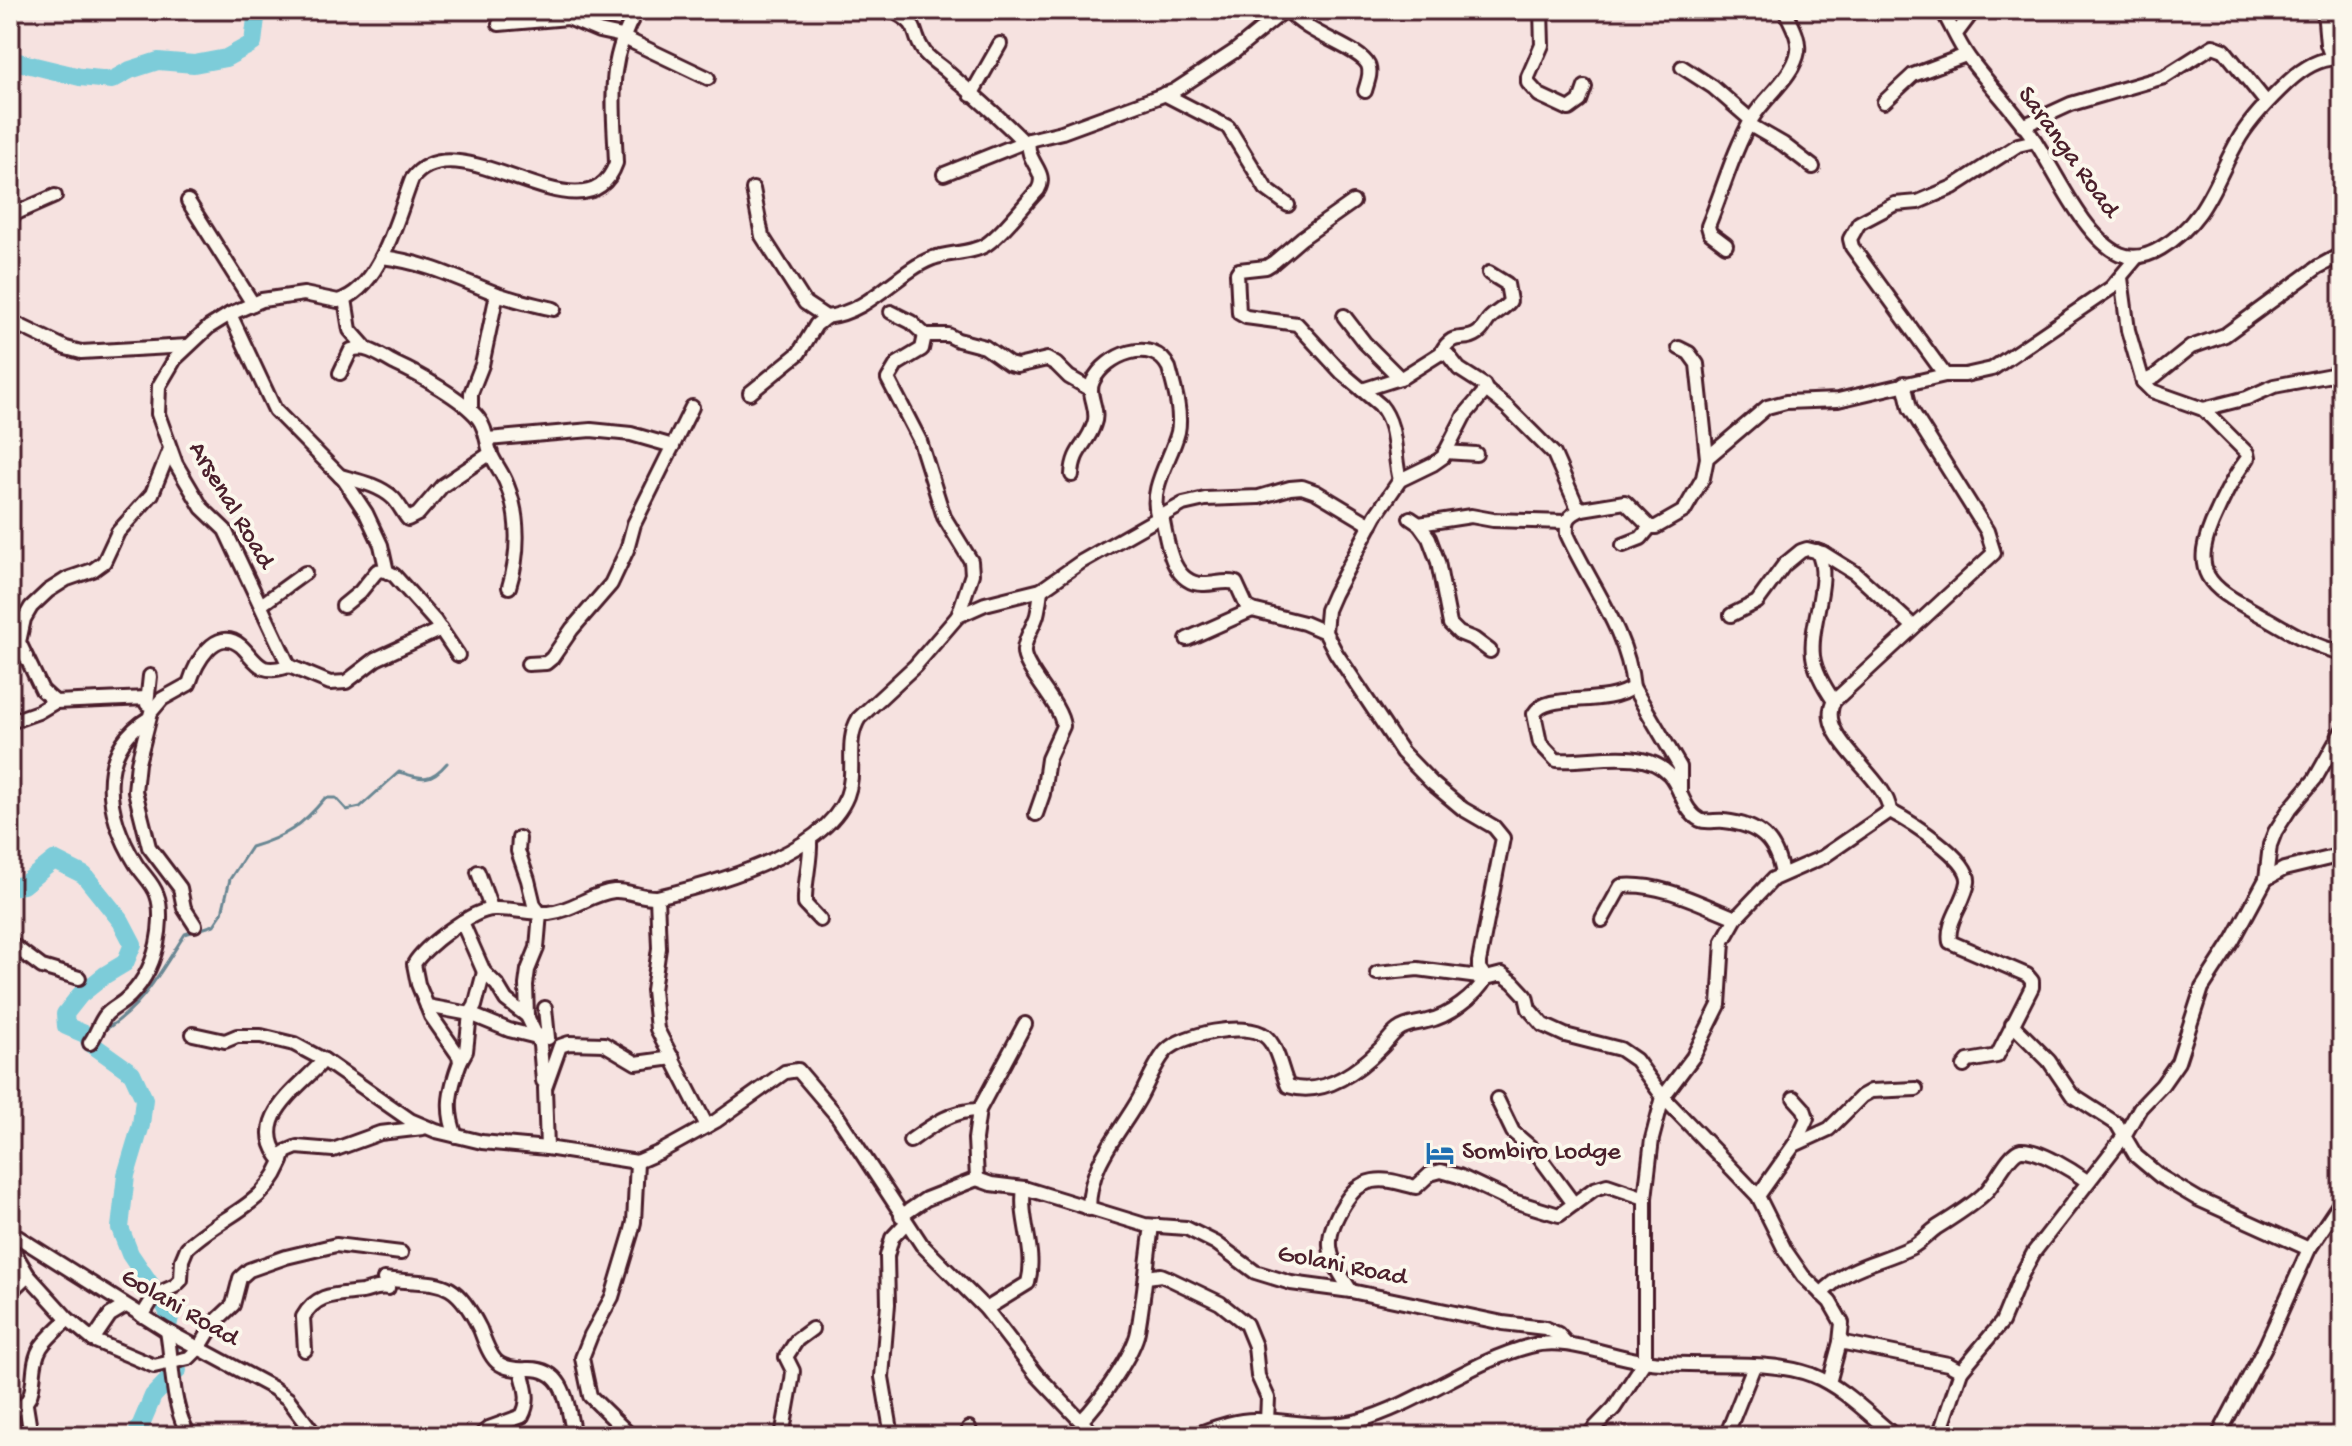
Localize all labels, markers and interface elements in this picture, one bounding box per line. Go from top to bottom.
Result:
street label: Saranga Road [2009,81,2126,226]
street label: Arsenal Road [180,437,281,577]
hotel icon: Sombiro Lodge [1425,1138,1455,1168]
place label: Sombiro Lodge [1462,1138,1621,1169]
street label: Golani Road [1275,1239,1411,1295]
street label: Golani Road [115,1263,245,1356]

